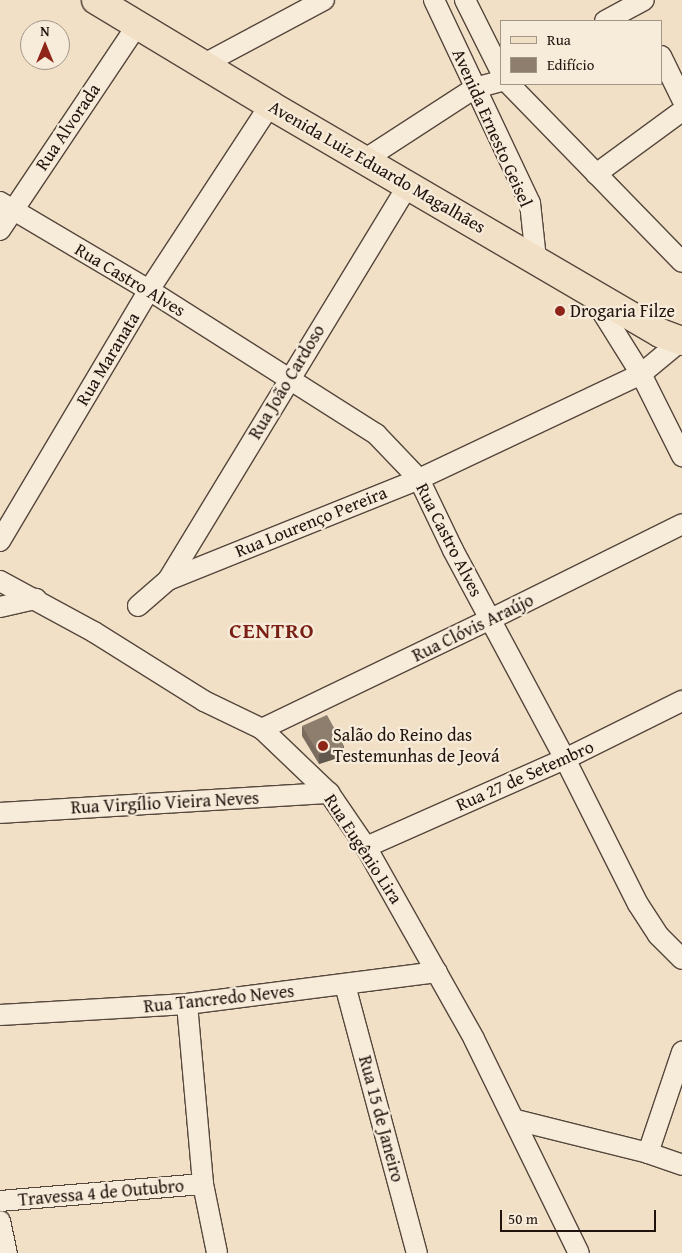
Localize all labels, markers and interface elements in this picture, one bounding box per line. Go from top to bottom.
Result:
north arrow [20,20,70,70]
legend [500,20,662,85]
text: N [40,21,50,41]
text: Rua [547,29,571,50]
street label: Avenida Ernesto Geisel [447,46,537,210]
text: Edifício [547,54,594,75]
street label: Rua Alvorada [31,79,105,175]
street label: Avenida Luiz Eduardo Magalhães [265,96,489,238]
street label: Rua Castro Alves [71,239,189,321]
place label: Drogaria Filze [570,300,675,322]
marker: Drogaria Filze [554,305,566,317]
street label: Rua Maranata [72,308,144,410]
street label: Rua João Cardoso [244,321,330,443]
street label: Rua Castro Alves [411,480,487,600]
street label: Rua Lourenço Pereira [232,482,390,562]
street label: Rua Clóvis Araújo [409,589,537,667]
district label: CENTRO [229,618,315,644]
place label: Salão do Reino das Testemunhas de Jeová [333,725,499,768]
street label: Rua 27 de Setembro [453,736,597,816]
marker: Salão do Reino das Testemunhas de Jeová [317,740,329,752]
street label: Rua Virgílio Vieira Neves [70,787,260,819]
street label: Rua Eugênio Lira [319,790,407,908]
street label: Rua Tancredo Neves [143,980,295,1018]
street label: Rua 15 de Janeiro [354,1053,408,1185]
street label: Travessa 4 de Outubro [17,1175,185,1211]
scale bar [502,1200,658,1232]
text: 50 m [508,1208,538,1229]

